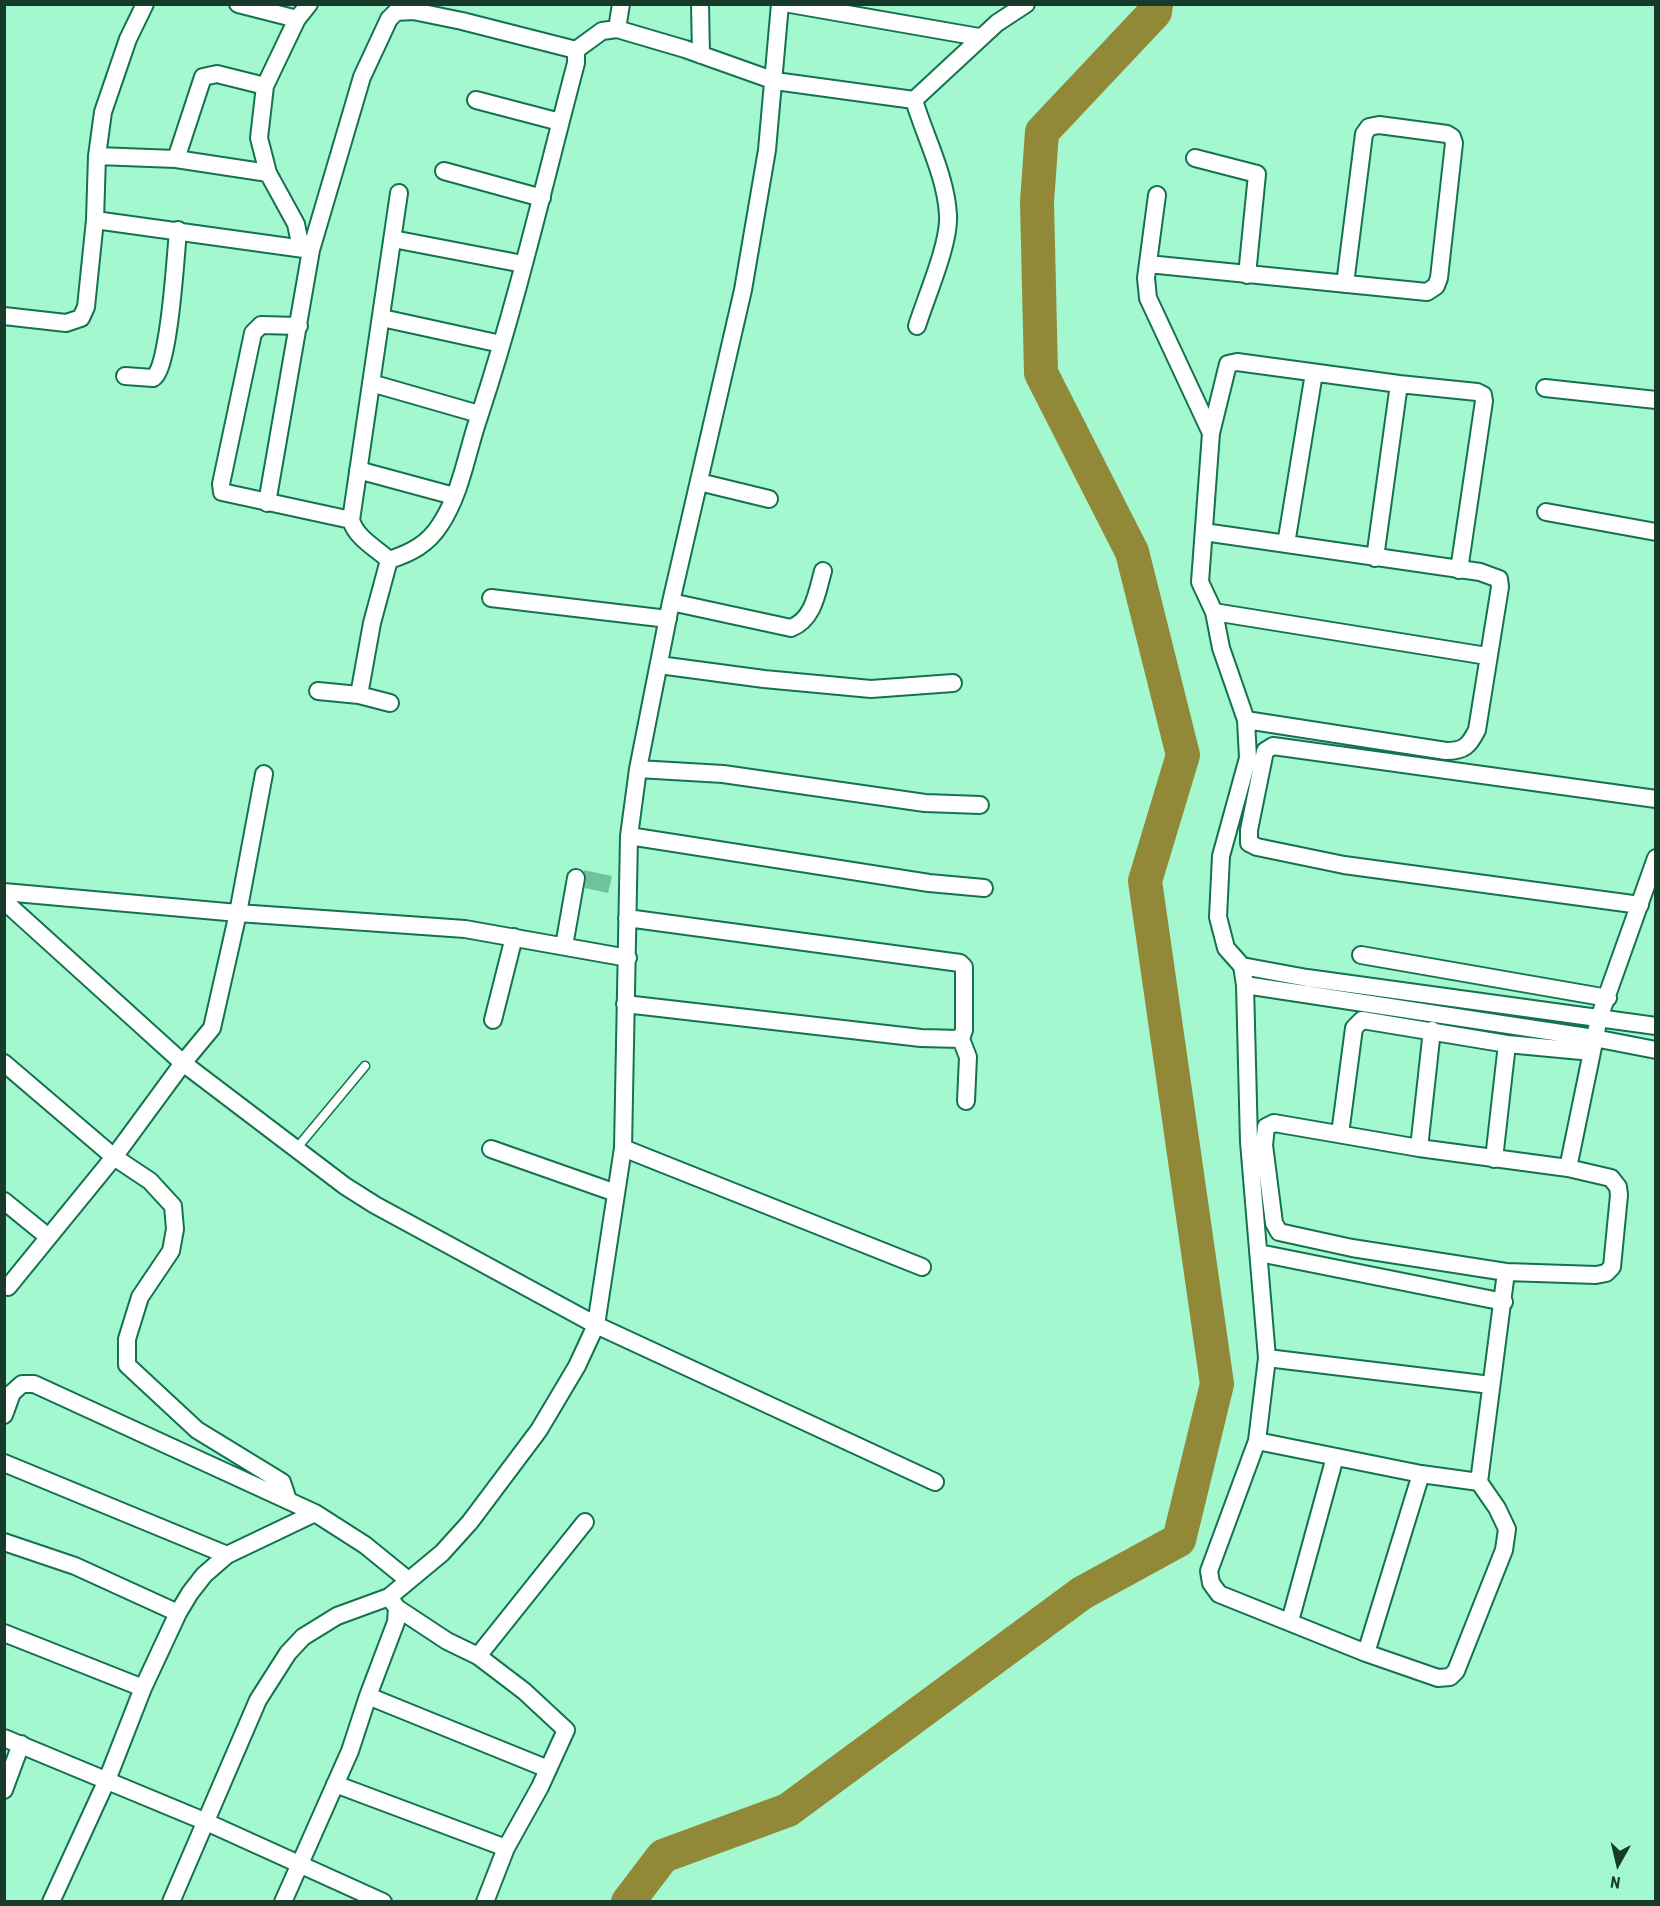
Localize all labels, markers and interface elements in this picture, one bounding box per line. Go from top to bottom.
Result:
north arrow [1588,1834,1648,1894]
text: N [1609,1872,1622,1892]

